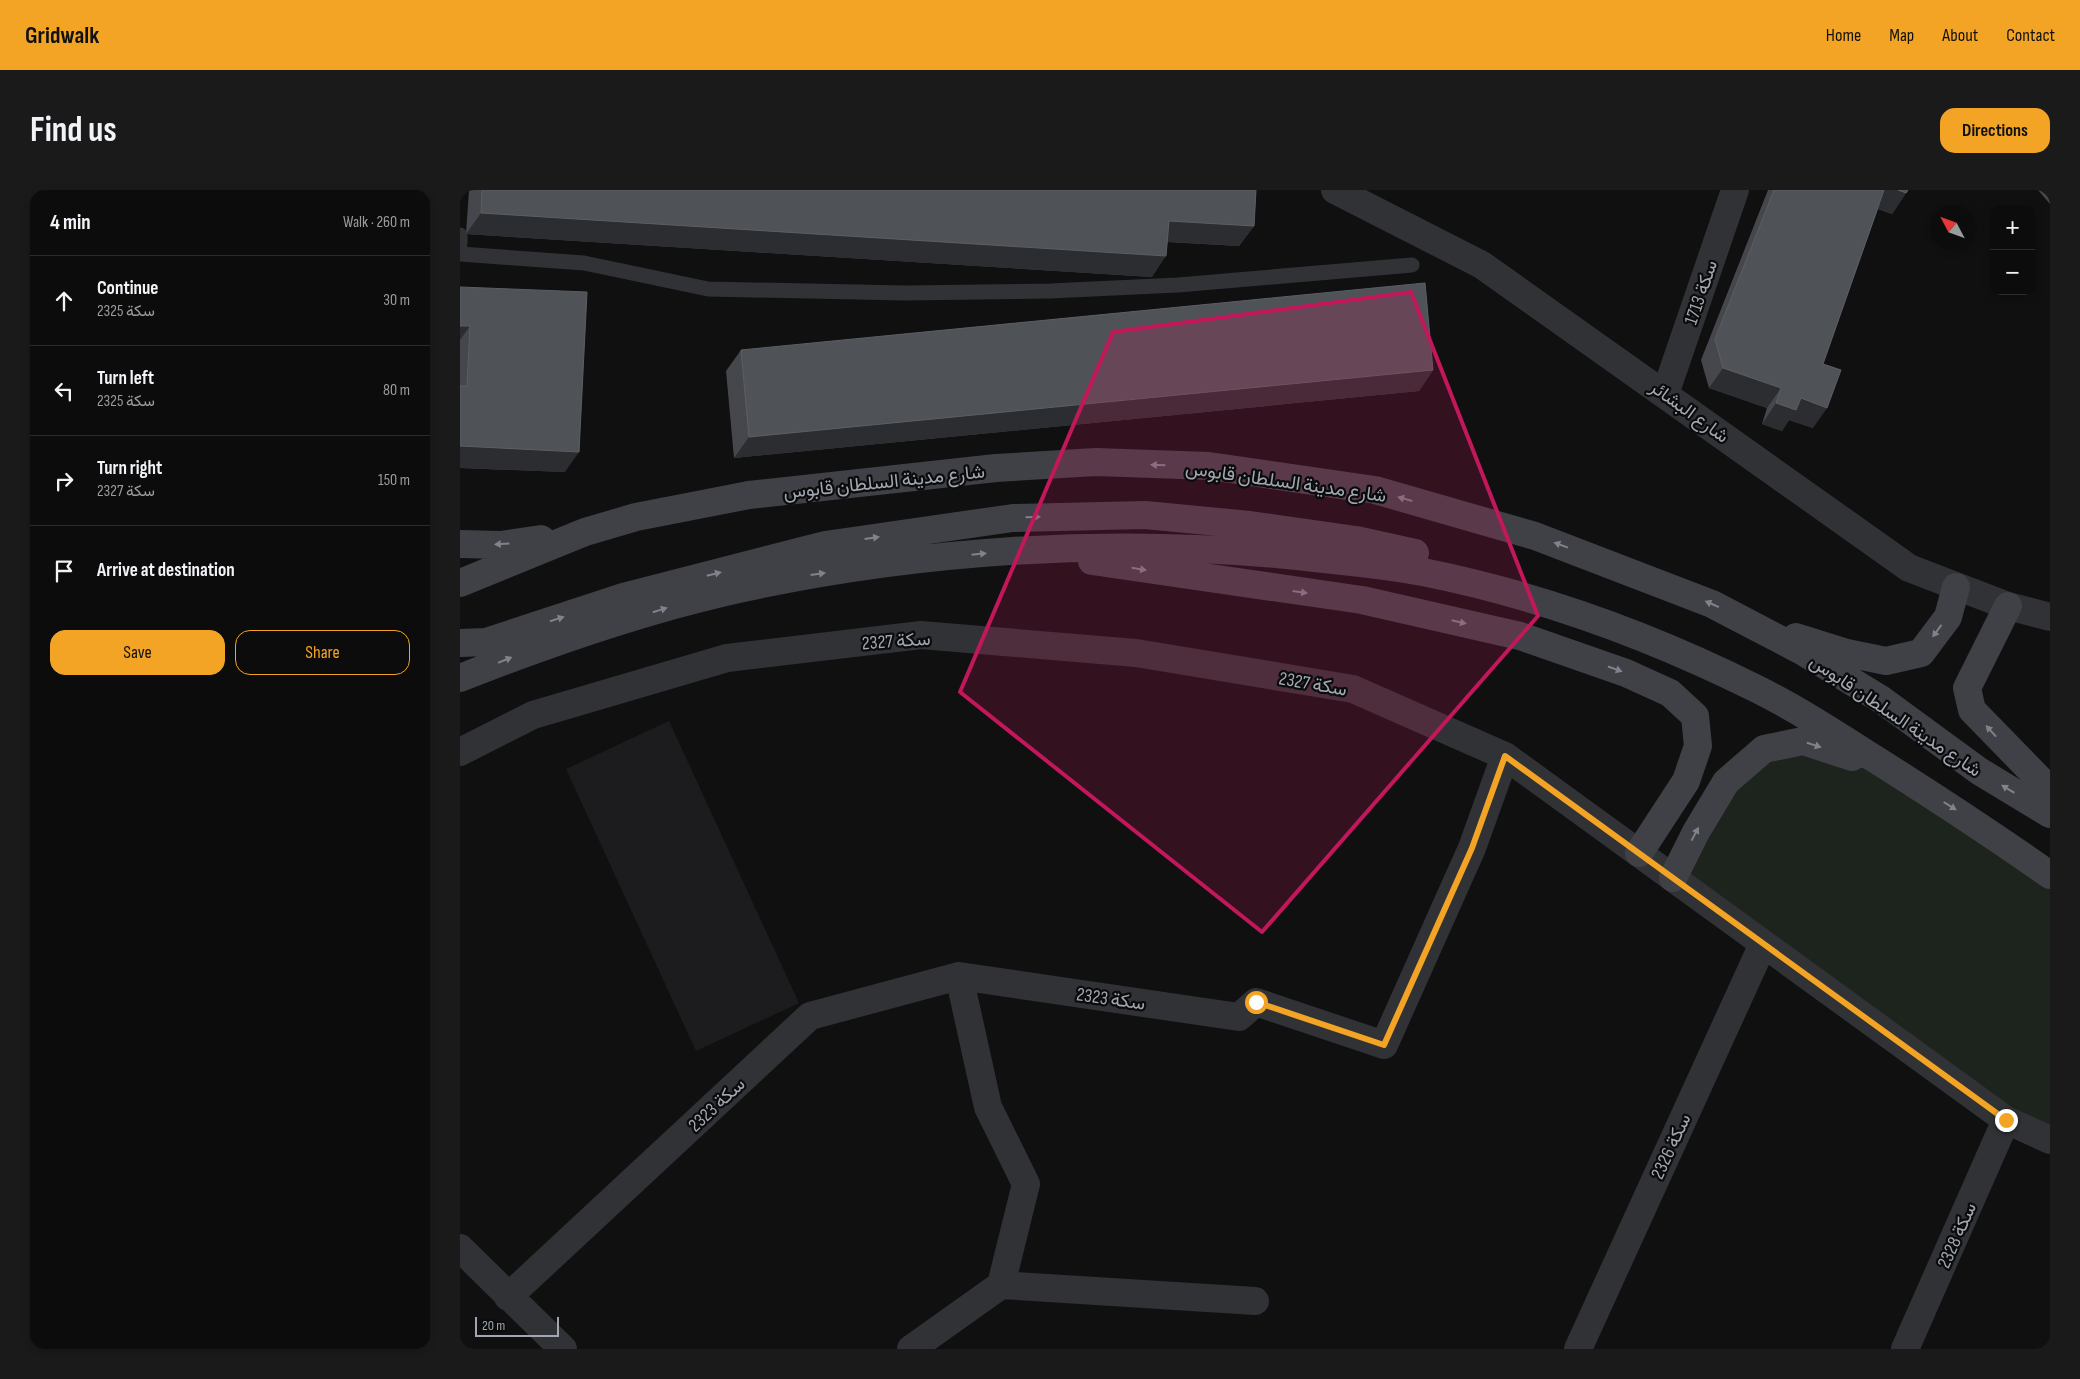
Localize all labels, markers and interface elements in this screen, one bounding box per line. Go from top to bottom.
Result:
text: Gridwalk [25,21,99,50]
text: Home [1826,25,1861,46]
text: Map [1889,25,1914,46]
text: About [1942,25,1978,46]
text: Contact [2006,25,2055,46]
button: Directions [1940,108,2050,153]
text: Find us [30,109,117,152]
north arrow [1930,205,1975,250]
map controls [1990,205,2035,295]
button: + [1990,205,2035,250]
text: 4 min [50,210,91,235]
text: Walk · 260 m [343,213,410,232]
button: − [1990,250,2035,295]
street label: سكة 1713 [1680,257,1723,328]
text: Continue [97,277,158,300]
icon: ahead [50,287,78,315]
text: 30 m [383,291,410,310]
text: سكة 2325 [97,302,155,321]
text: Turn left [97,367,154,390]
street label: شارع البشائر [1644,375,1733,449]
icon: left [50,377,78,405]
text: 80 m [383,381,410,400]
text: سكة 2325 [97,392,155,411]
text: Turn right [97,457,162,480]
street label: شارع مدينة السلطان قابوس [1184,457,1388,508]
street label: شارع مدينة السلطان قابوس [782,460,986,505]
one-way arrow [1150,460,1166,468]
icon: right [50,467,78,495]
text: 150 m [378,471,410,490]
text: سكة 2327 [97,482,155,501]
one-way arrow [1398,494,1413,502]
one-way arrow [1025,513,1041,521]
one-way arrow [864,534,880,542]
one-way arrow [494,540,510,548]
one-way arrow [1553,541,1568,549]
one-way arrow [972,550,988,558]
icon: arrive [50,557,78,585]
text: Arrive at destination [97,559,235,582]
one-way arrow [1131,565,1147,573]
one-way arrow [706,570,721,578]
one-way arrow [810,570,826,578]
one-way arrow [1292,588,1308,596]
one-way arrow [1705,600,1719,608]
one-way arrow [652,605,667,613]
one-way arrow [550,614,565,622]
one-way arrow [1452,618,1467,626]
one-way arrow [1932,624,1943,637]
street label: سكة 2327 [861,628,931,655]
button: Save [50,630,225,675]
button: Share [235,630,410,675]
street label: شارع مدينة السلطان قابوس [1805,650,1986,782]
one-way arrow [498,656,512,664]
one-way arrow [1607,666,1622,673]
street label: سكة 2327 [1277,667,1349,702]
one-way arrow [1985,725,1997,737]
one-way arrow [1807,741,1822,749]
one-way arrow [2002,784,2015,793]
one-way arrow [1944,801,1957,811]
one-way arrow [1691,827,1699,842]
street label: سكة 2323 [1075,983,1147,1016]
route start [1245,991,1268,1014]
street label: سكة 2323 [684,1073,750,1137]
route end [1995,1109,2018,1132]
street label: سكة 2326 [1646,1110,1696,1183]
street label: سكة 2328 [1933,1199,1982,1272]
scale bar [475,1314,559,1337]
text: 20 m [482,1317,505,1334]

